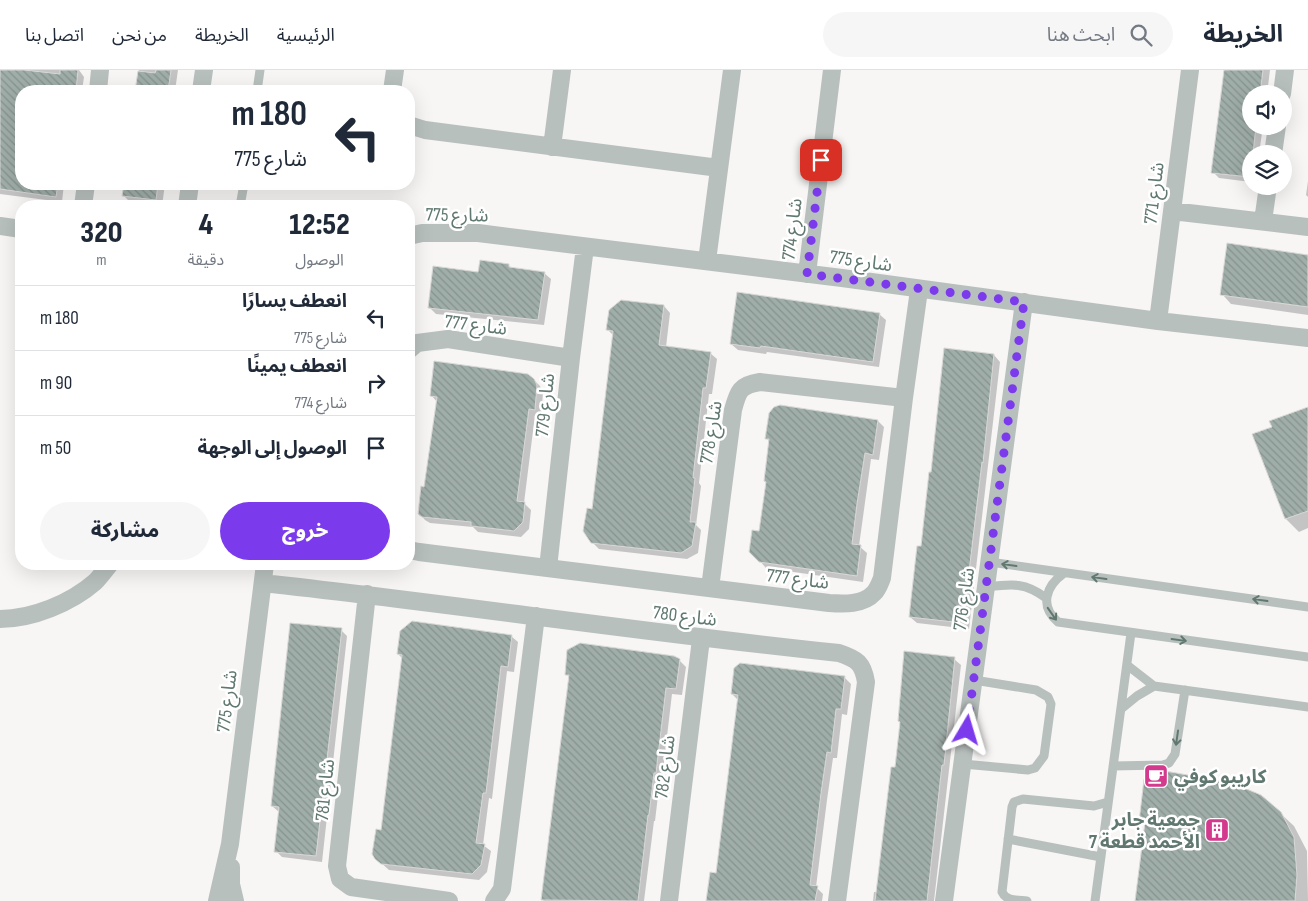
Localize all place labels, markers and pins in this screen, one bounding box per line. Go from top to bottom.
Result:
pin [800,139,842,181]
cafe icon: كاريبو كوفي [1143,763,1169,789]
place label: كاريبو كوفي [1174,766,1267,791]
place label: جمعية جابر الأحمد قطعة 7 [1089,809,1200,854]
building icon: جمعية جابر الأحمد قطعة 7 [1204,817,1230,843]

